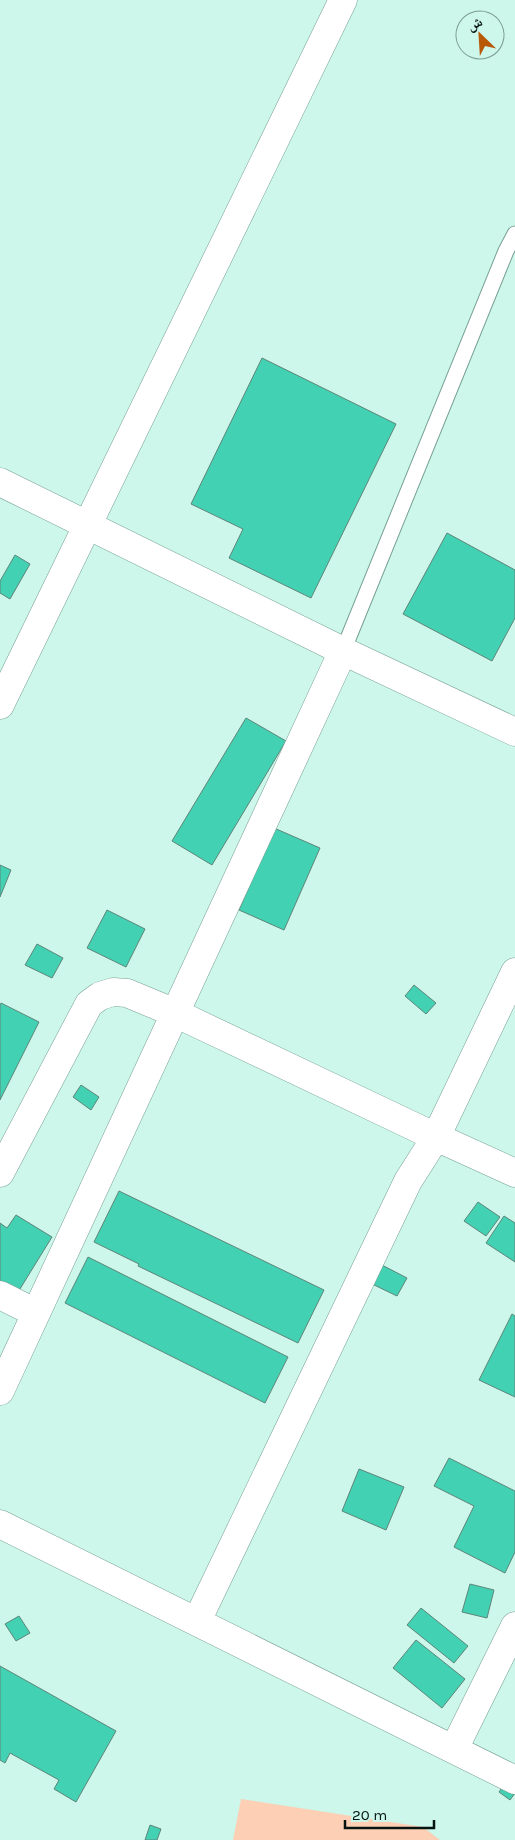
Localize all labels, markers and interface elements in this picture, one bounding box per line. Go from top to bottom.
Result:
north arrow [455,10,505,60]
text: ش [464,13,485,35]
scale bar [345,1798,434,1830]
text: 20 m [352,1806,387,1824]

